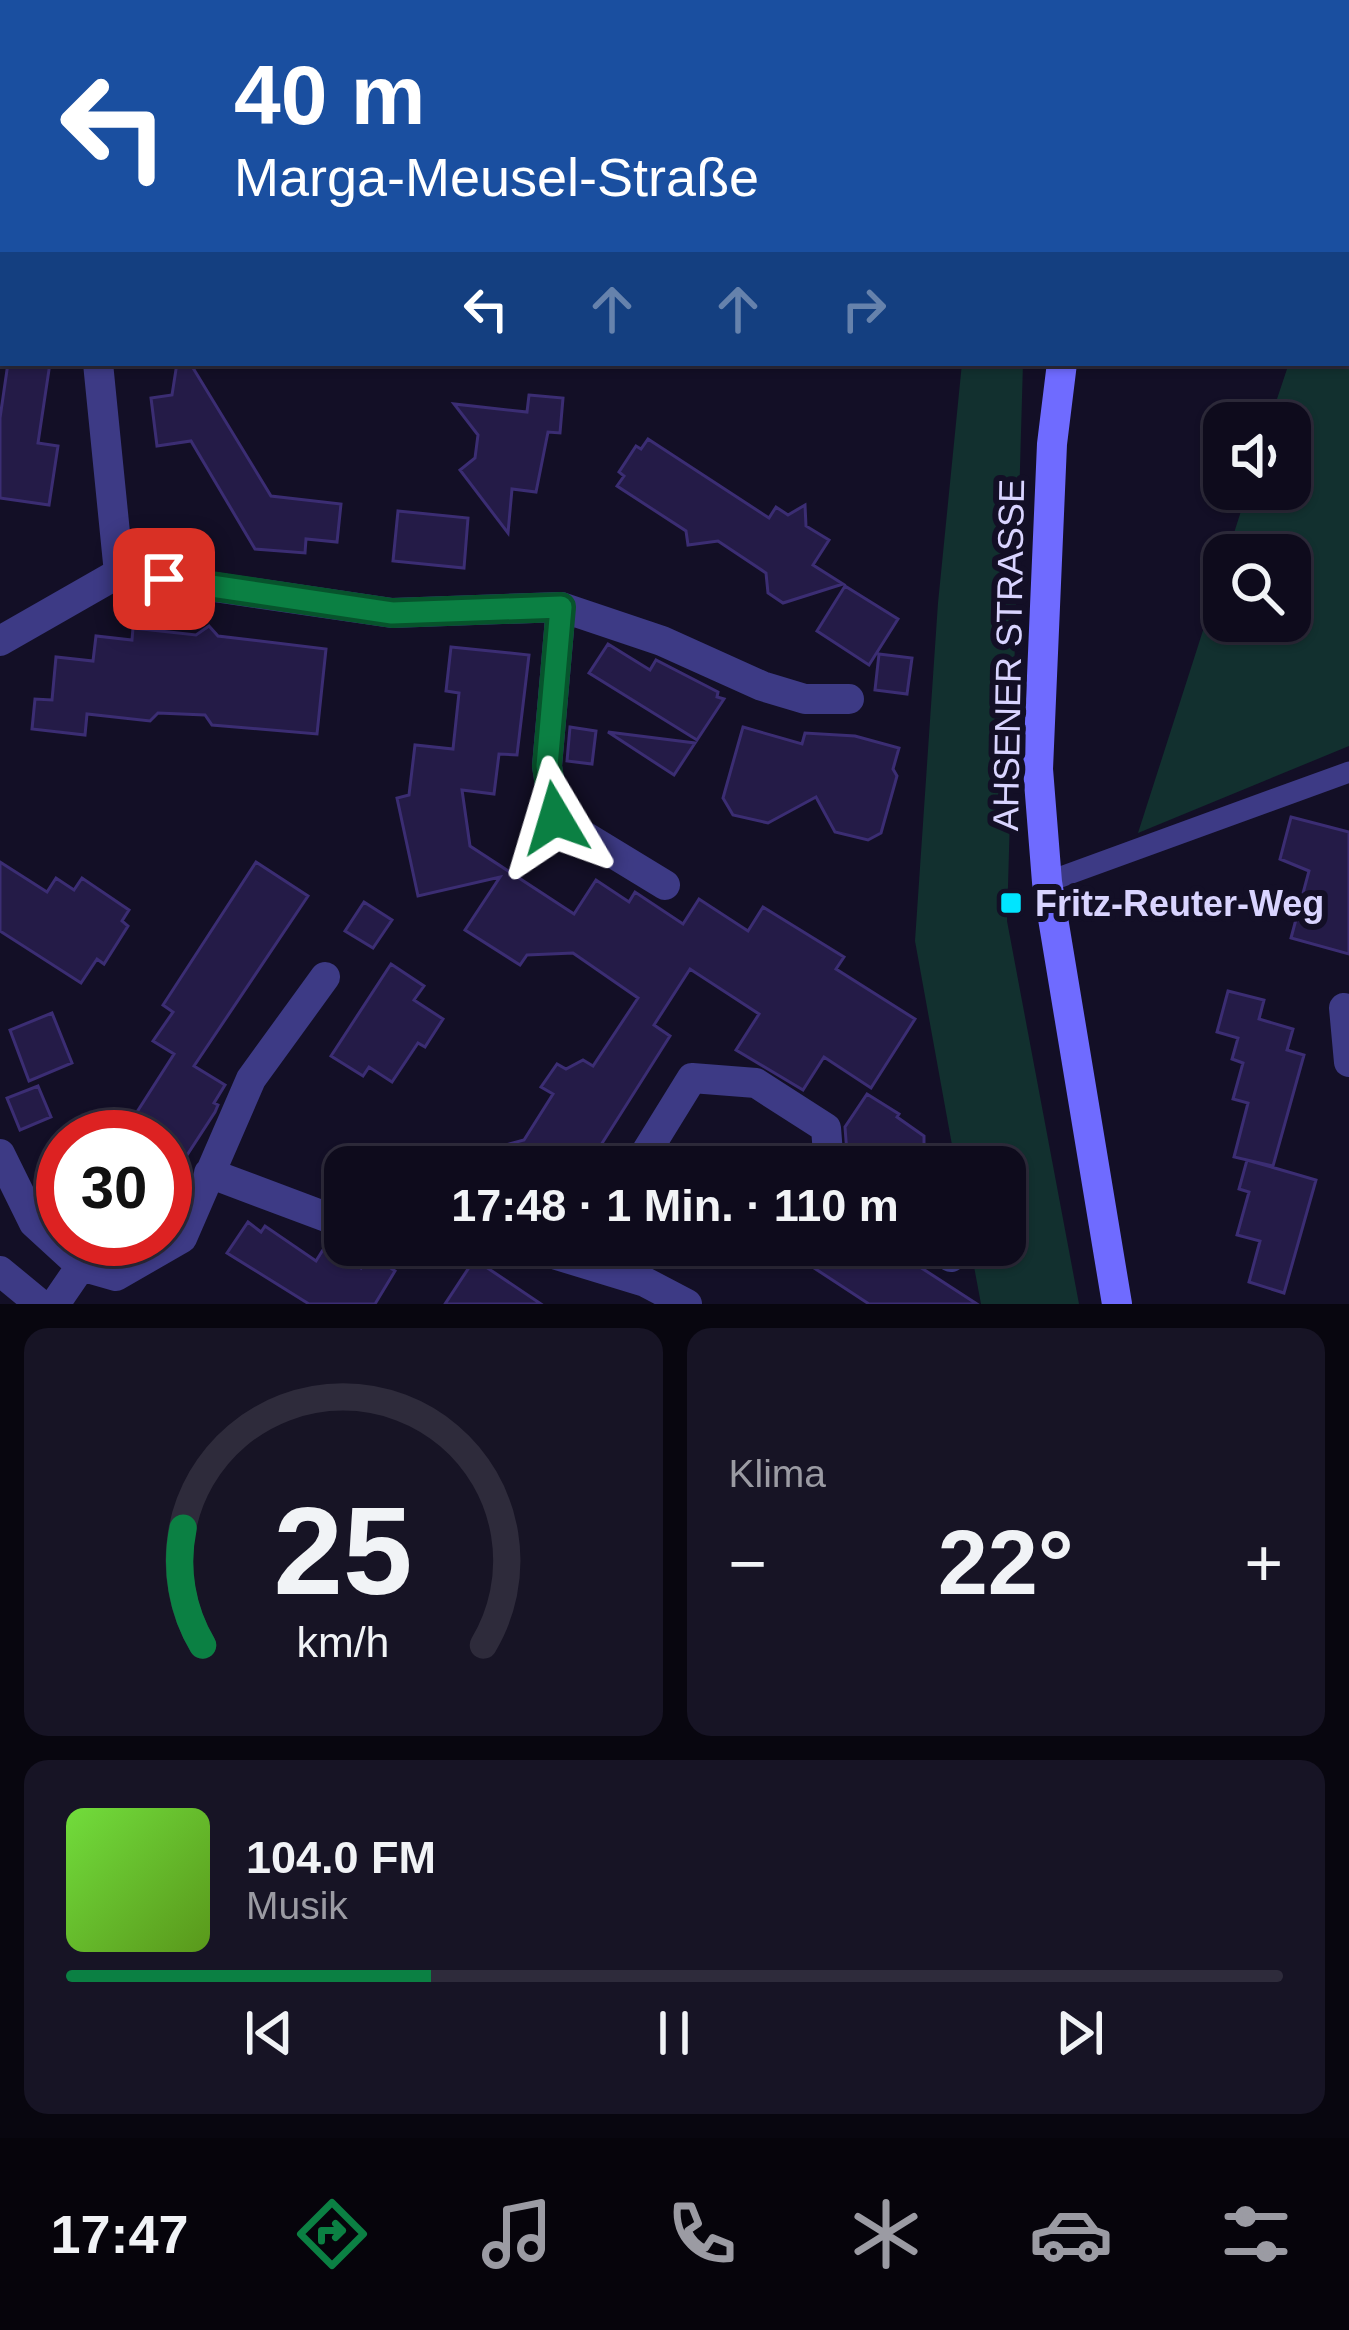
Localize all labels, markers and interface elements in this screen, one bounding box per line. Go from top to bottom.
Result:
icon: left [36,48,192,204]
text: 40 m [234,48,425,142]
text: Marga-Meusel-Straße [234,147,759,207]
icon: left [453,276,519,342]
icon: ahead [579,276,645,342]
icon: ahead [705,276,771,342]
icon: right [831,276,897,342]
map controls [1203,402,1311,642]
button: sound [1203,402,1311,510]
street label: AHSENER STRASSE [985,479,1032,831]
pin [113,528,215,630]
button: search [1203,534,1311,642]
icon: arrive [131,546,197,612]
position arrow [492,755,618,881]
place label: Fritz-Reuter-Weg [1035,883,1324,924]
marker: Fritz-Reuter-Weg [998,890,1024,916]
speed limit sign: 30 [36,1110,192,1266]
text: 17:48 · 1 Min. · 110 m [451,1180,899,1231]
text: Klima [729,1452,826,1495]
text: 25 [274,1481,413,1620]
text: 22° [938,1513,1074,1613]
text: − [729,1526,767,1600]
text: + [1244,1526,1283,1600]
text: km/h [297,1618,390,1666]
text: 104.0 FM [246,1832,436,1883]
text: Musik [246,1884,348,1927]
icon: previous [236,2000,302,2066]
icon: pause [641,2000,707,2066]
icon: next [1047,2000,1113,2066]
icon: directions [290,2192,374,2276]
icon: music [475,2192,559,2276]
icon: phone [660,2192,744,2276]
icon: climate [844,2192,928,2276]
icon: car [1029,2192,1113,2276]
icon: filters [1214,2192,1298,2276]
text: 17:47 [50,2204,189,2264]

